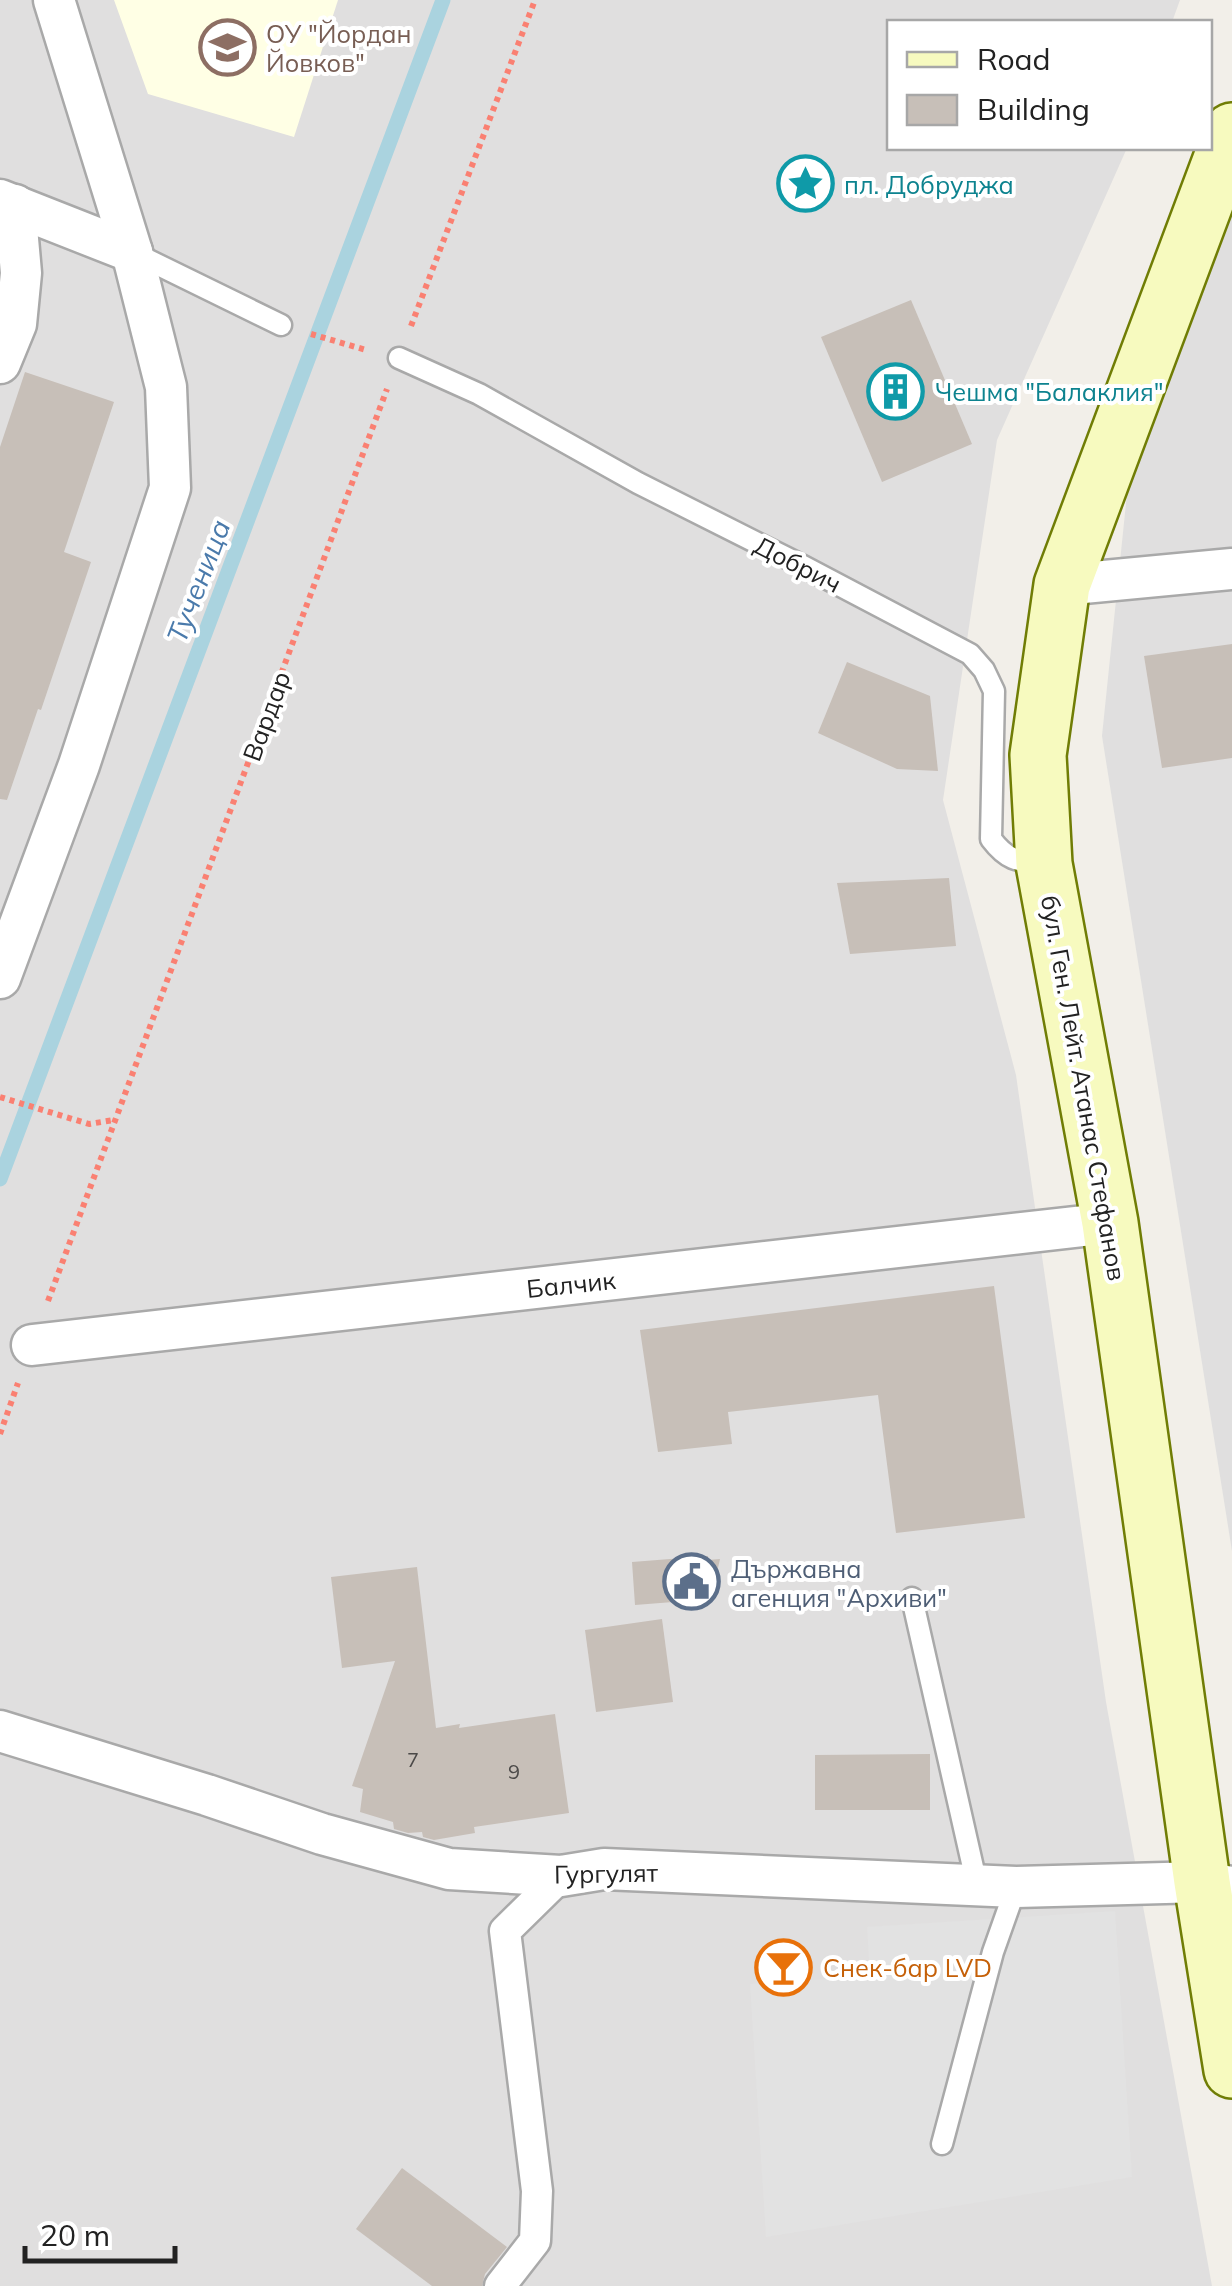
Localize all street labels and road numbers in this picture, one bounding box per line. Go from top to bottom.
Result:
street label: Добрич [749,529,847,599]
street label: Вардар [235,667,297,765]
street label: бул. Ген. Лейт. Атанас Стефанов [1035,893,1133,1283]
street label: Балчик [525,1264,618,1304]
street label: Гургулят [554,1857,659,1889]

